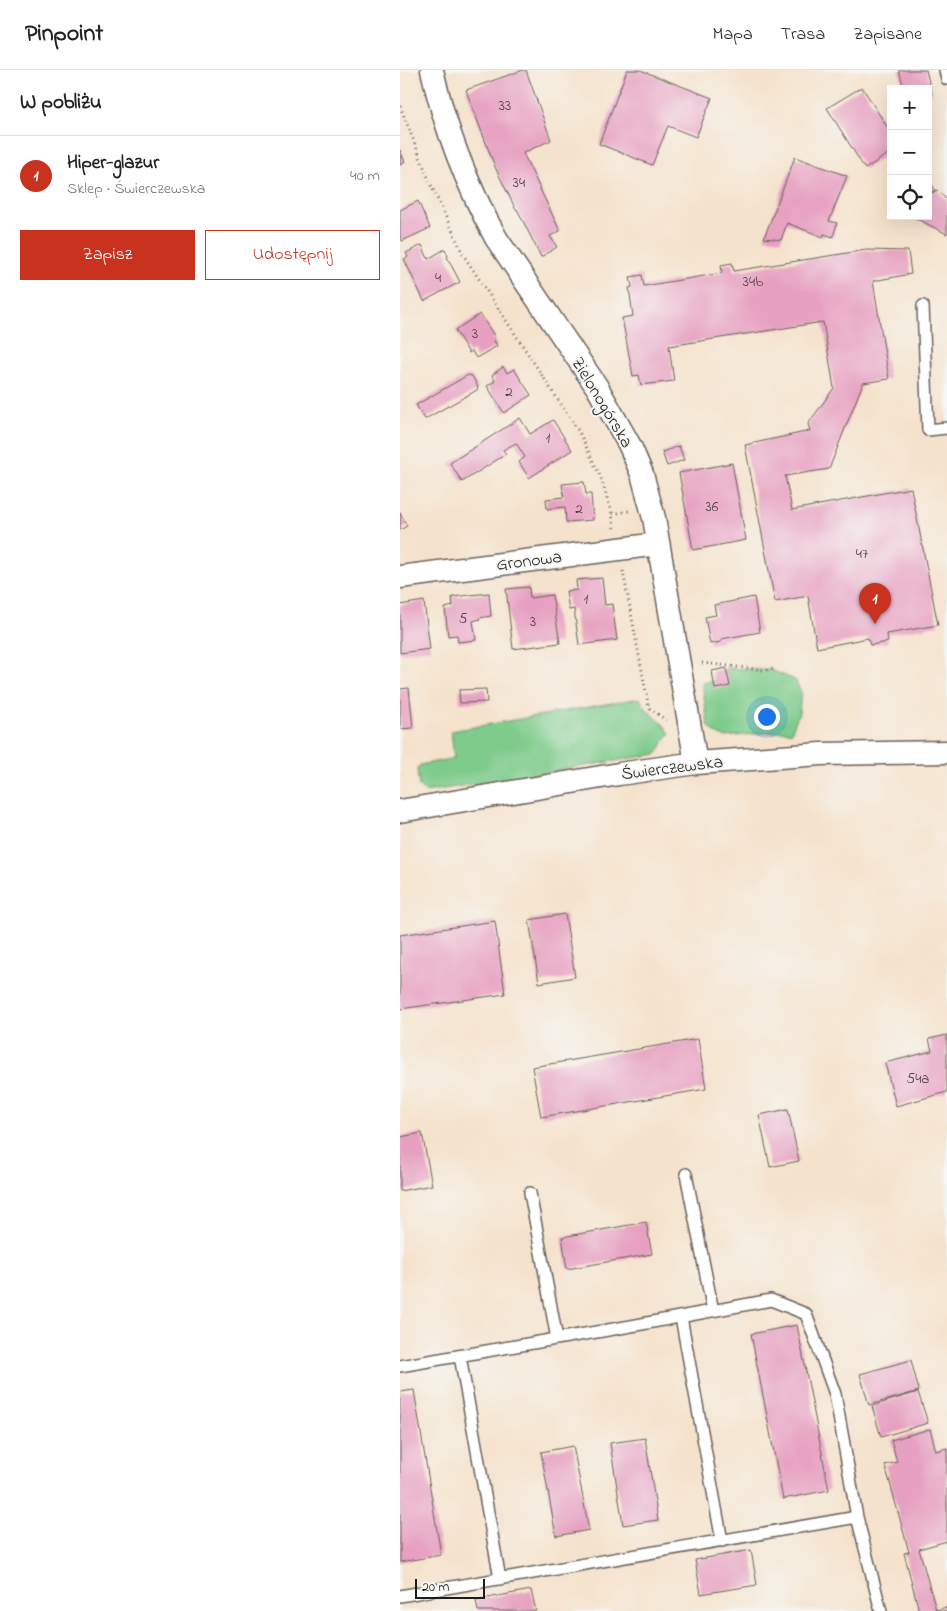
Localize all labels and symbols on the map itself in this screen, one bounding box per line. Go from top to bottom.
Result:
house number: 33 [499,95,511,117]
house number: 34 [513,172,525,194]
house number: 4 [435,267,441,289]
house number: 34b [743,271,763,293]
house number: 3 [472,323,478,345]
street label: Zielonogórska [563,353,639,454]
house number: 2 [505,381,513,403]
house number: 1 [546,427,551,449]
house number: 36 [706,496,719,518]
house number: 2 [575,498,583,520]
house number: 47 [856,543,868,565]
street label: Gronowa [495,545,564,579]
pin: 1 [859,583,891,624]
house number: 1 [584,588,589,610]
house number: 5 [459,608,468,630]
house number: 3 [530,611,536,633]
your location [754,704,780,730]
street label: Świerczewska [620,750,725,788]
house number: 54a [907,1068,929,1090]
scale bar [415,1576,485,1599]

